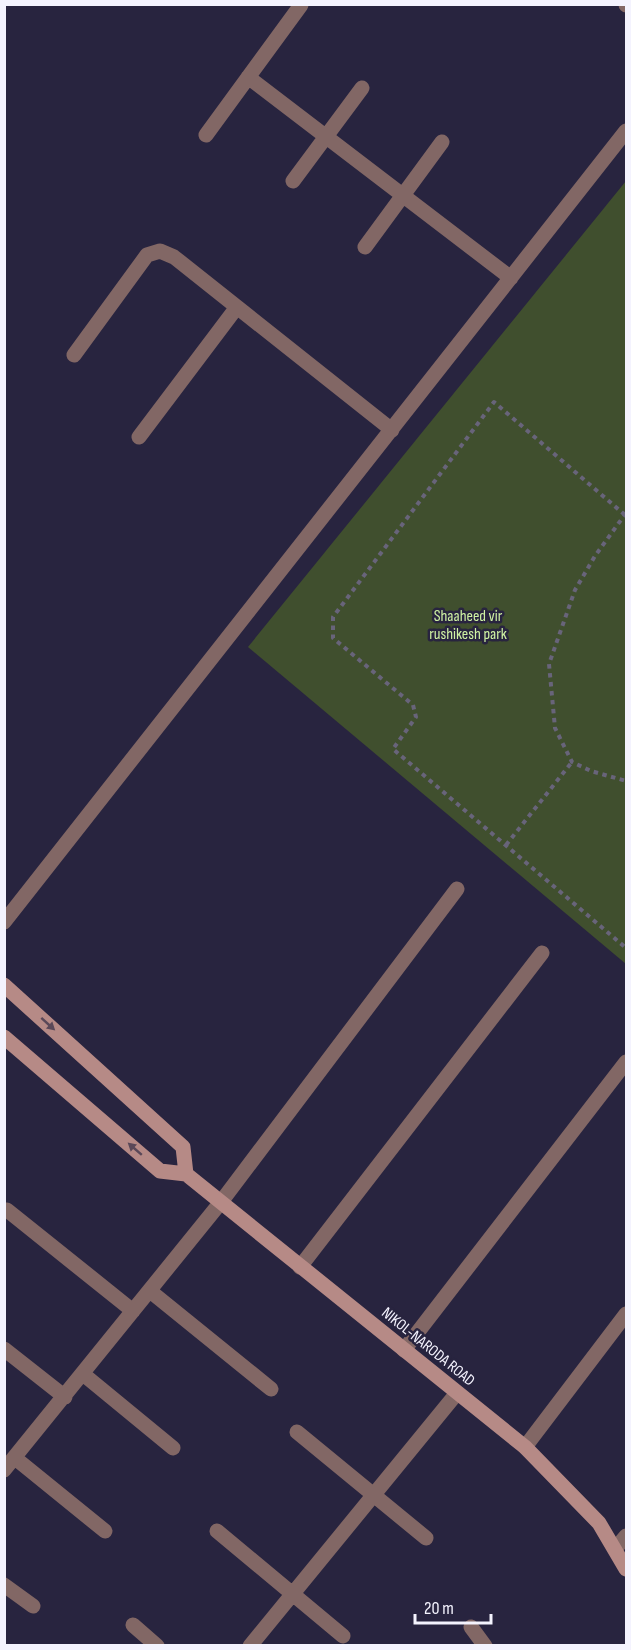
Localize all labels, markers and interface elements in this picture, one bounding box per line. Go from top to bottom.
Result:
park label: Shaaheed vir rushikesh park [429,607,507,644]
one-way arrow [40,1017,55,1030]
one-way arrow [128,1143,143,1156]
street label: NIKOL-NARODA ROAD [378,1304,479,1390]
scale bar [415,1587,492,1625]
text: 20 m [424,1598,454,1619]

